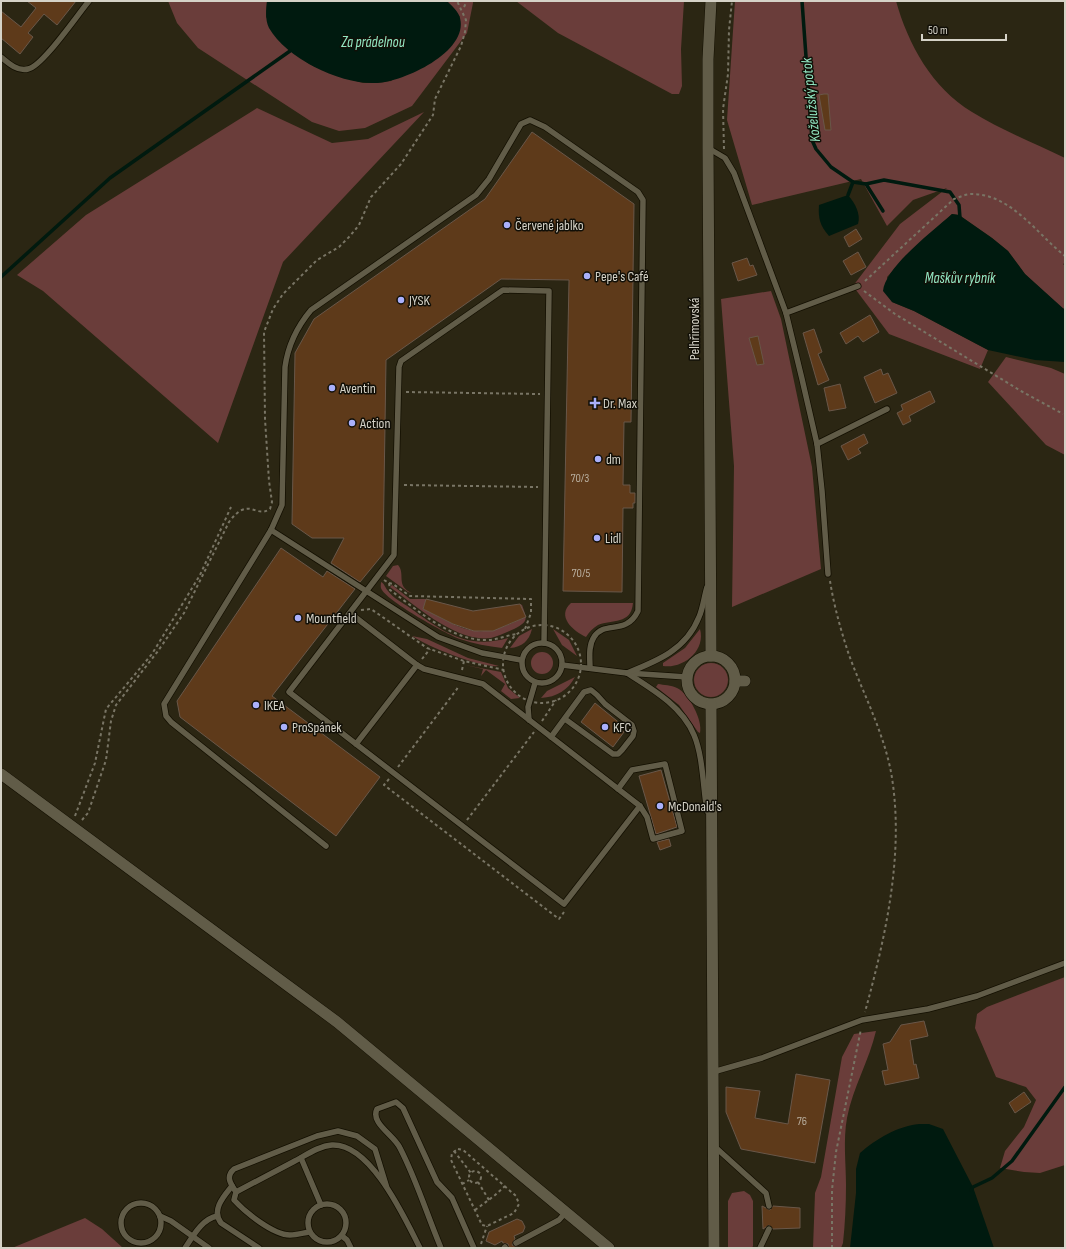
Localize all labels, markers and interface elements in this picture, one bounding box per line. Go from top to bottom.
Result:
scale bar [922,16,1006,42]
text: 50 m [928,23,948,38]
water label: Za prádelnou [340,33,406,52]
water label: Koželužský potok [797,57,825,143]
place label: Červené jablko [515,217,584,234]
marker: Červené jablko [502,220,512,230]
place label: Pepe's Café [595,268,649,285]
water label: Maškův rybník [925,269,996,288]
marker: Pepe's Café [582,271,592,281]
place label: JYSK [408,292,431,309]
marker: JYSK [396,295,406,305]
street label: Pelhřimovská [686,298,703,360]
place label: Aventin [339,380,376,397]
marker: Aventin [327,383,337,393]
place label: Dr. Max [603,395,638,412]
marker: Dr. Max [590,398,600,408]
place label: Action [359,415,390,432]
marker: Action [347,418,357,428]
place label: dm [606,451,621,468]
marker: dm [593,454,603,464]
house number: 70/3 [571,471,589,486]
place label: Lidl [605,530,621,547]
marker: Lidl [592,533,602,543]
house number: 70/5 [572,566,590,581]
place label: Mountfield [306,610,357,627]
marker: Mountfield [293,613,303,623]
place label: IKEA [264,697,286,714]
marker: IKEA [251,700,261,710]
place label: ProSpánek [292,719,342,736]
place label: KFC [613,719,632,736]
marker: ProSpánek [279,722,289,732]
marker: KFC [600,722,610,732]
place label: McDonald's [668,798,722,815]
marker: McDonald's [655,801,665,811]
house number: 76 [797,1114,807,1129]

